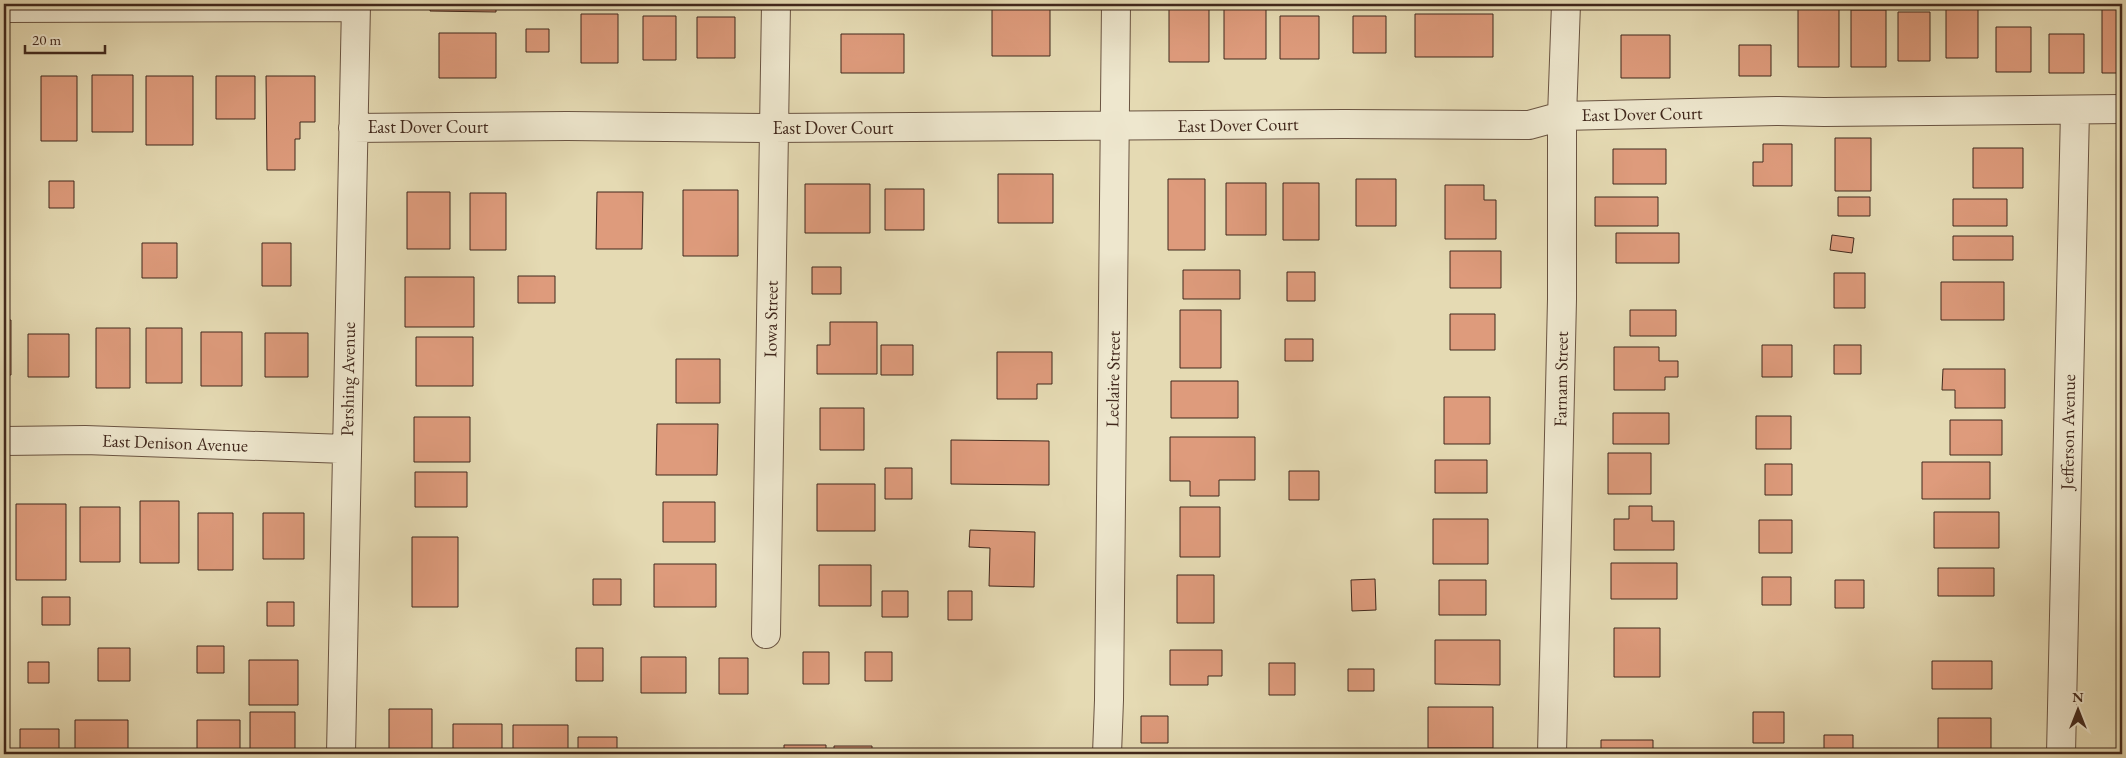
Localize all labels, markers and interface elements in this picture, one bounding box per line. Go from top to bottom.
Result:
scale bar [25,22,105,54]
text: 20 m [32,30,61,49]
street label: East Dover Court [1581,101,1703,126]
street label: East Dover Court [1177,112,1299,137]
street label: East Dover Court [367,115,489,138]
street label: East Dover Court [772,116,894,139]
street label: Iowa Street [758,280,783,358]
street label: Pershing Avenue [335,322,360,436]
street label: Leclaire Street [1100,330,1125,428]
street label: Farnam Street [1548,331,1573,427]
street label: Jefferson Avenue [2055,374,2080,492]
street label: East Denison Avenue [102,428,248,457]
north arrow [2054,686,2104,736]
text: N [2072,688,2084,706]

